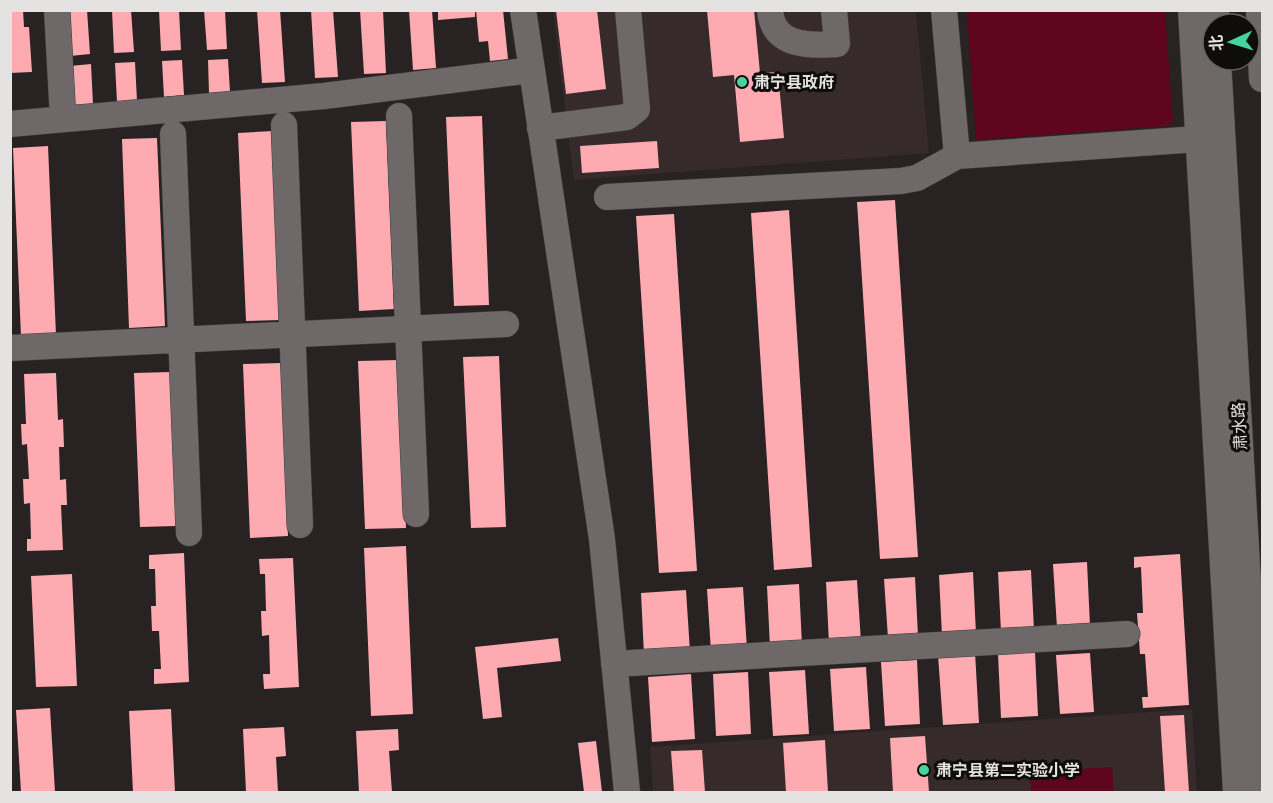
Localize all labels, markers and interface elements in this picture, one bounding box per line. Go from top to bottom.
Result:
north arrow [1201,12,1261,72]
text: 北 [1205,34,1229,52]
place label: 肃宁县政府 [754,71,834,94]
marker: 肃宁县政府 [735,75,749,89]
street label: 肃水路 [1227,401,1252,451]
place label: 肃宁县第二实验小学 [936,759,1080,782]
marker: 肃宁县第二实验小学 [917,763,931,777]

